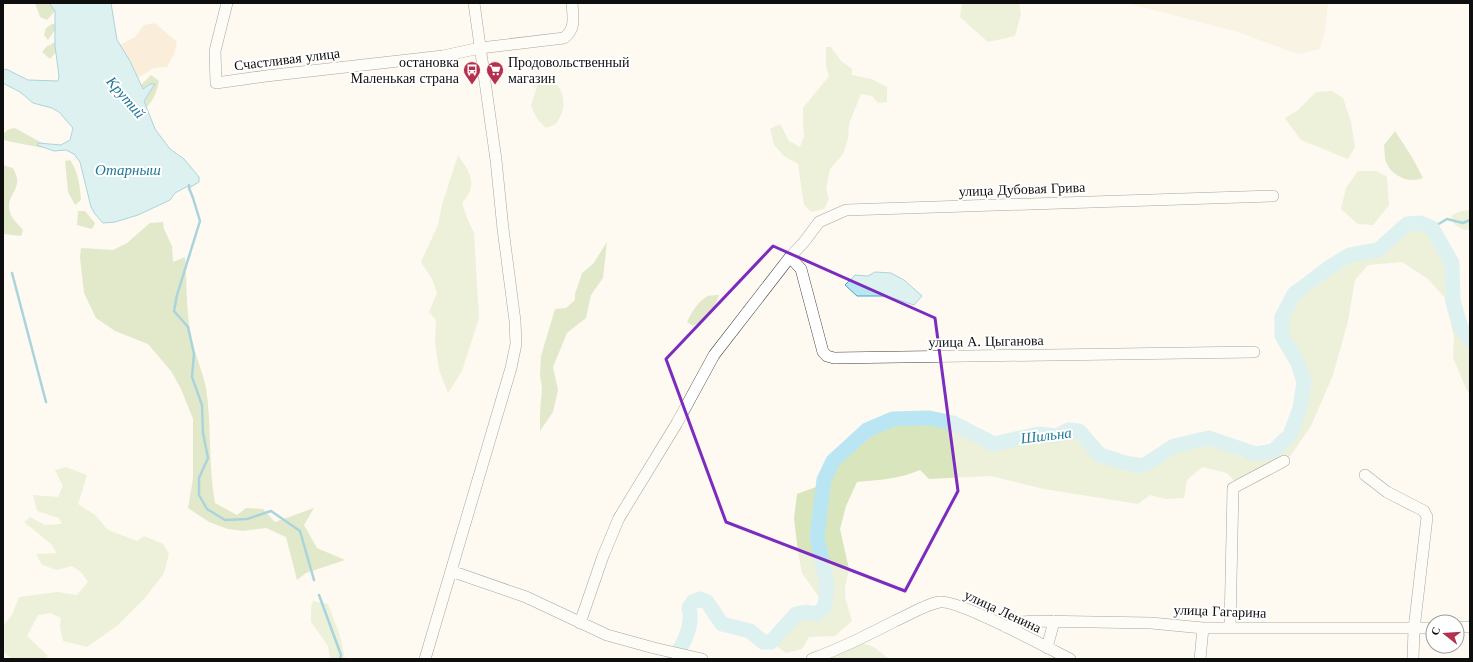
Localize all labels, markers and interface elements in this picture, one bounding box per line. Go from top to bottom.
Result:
street label: Счастливая улица [233,43,342,74]
place label: остановка Маленькая страна [350,53,460,87]
place label: Продовольственный магазин [508,53,630,87]
bus stop icon: остановка Маленькая страна [462,60,482,85]
supermarket icon: Продовольственный магазин [485,60,505,85]
water label: Крутий [102,71,150,122]
water label: Отарныш [95,160,161,179]
street label: улица Дубовая Грива [958,178,1086,200]
street label: улица А. Цыганова [928,331,1044,351]
water label: Шильна [1018,422,1073,448]
street label: улица Ленина [962,585,1045,637]
street label: улица Гагарина [1173,600,1267,622]
north arrow [1425,614,1465,654]
text: С [1428,625,1443,637]

